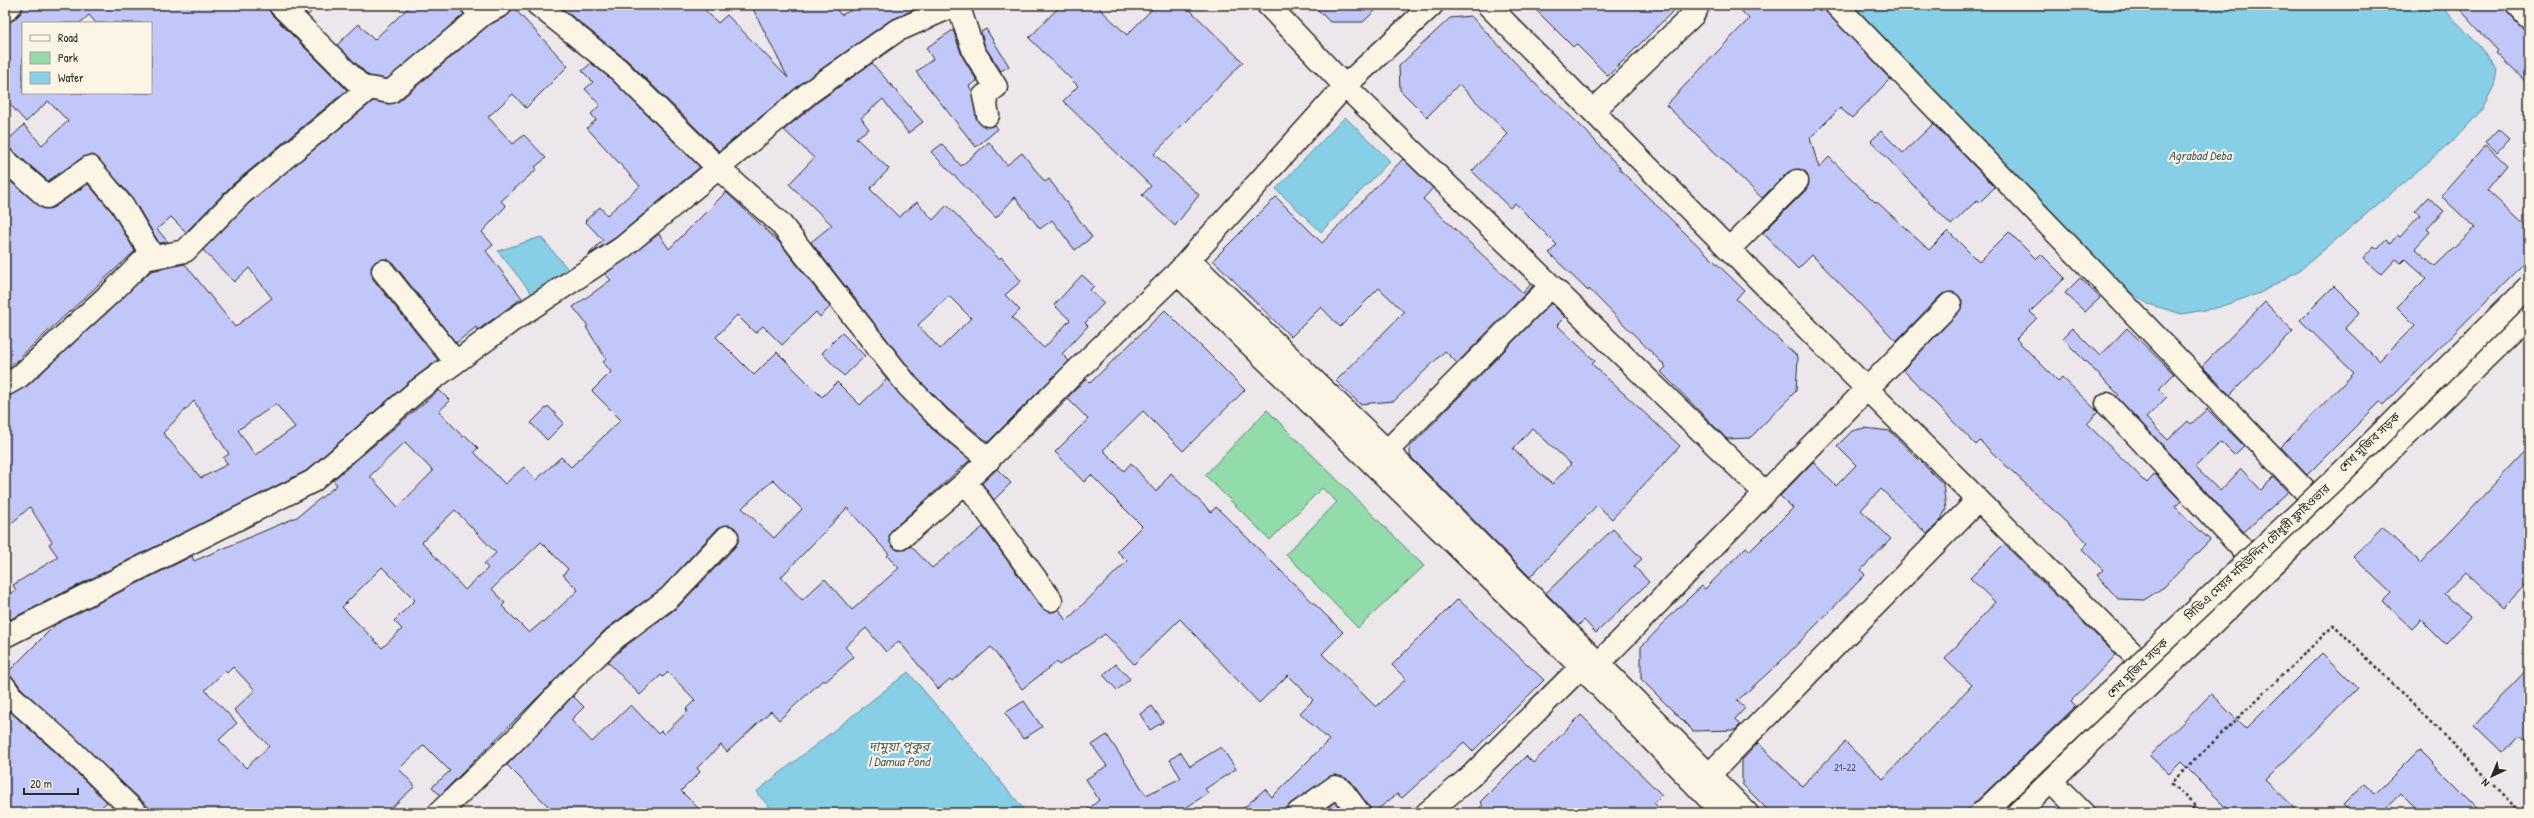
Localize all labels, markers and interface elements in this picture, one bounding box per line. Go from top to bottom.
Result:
legend [22,22,152,94]
text: Road [58,29,78,46]
text: Park [58,49,78,66]
text: Water [58,69,84,86]
water label: Agrabad Deba [2169,146,2233,165]
street label: শেখ মুজিব সড়ক [2335,408,2404,476]
street label: সিডিএ মেয়র মহিউদ্দিন চৌধুরী ফ্লাইওভার [2180,479,2334,625]
street label: শেখ মুজিব সড়ক [2103,634,2172,702]
water label: দামুয়া পুকুর | Damua Pond [868,737,932,770]
north arrow [2472,756,2512,796]
house number: 21-22 [1834,761,1856,774]
scale bar [24,770,78,796]
text: 20 m [30,775,52,792]
text: N [2478,776,2492,790]

